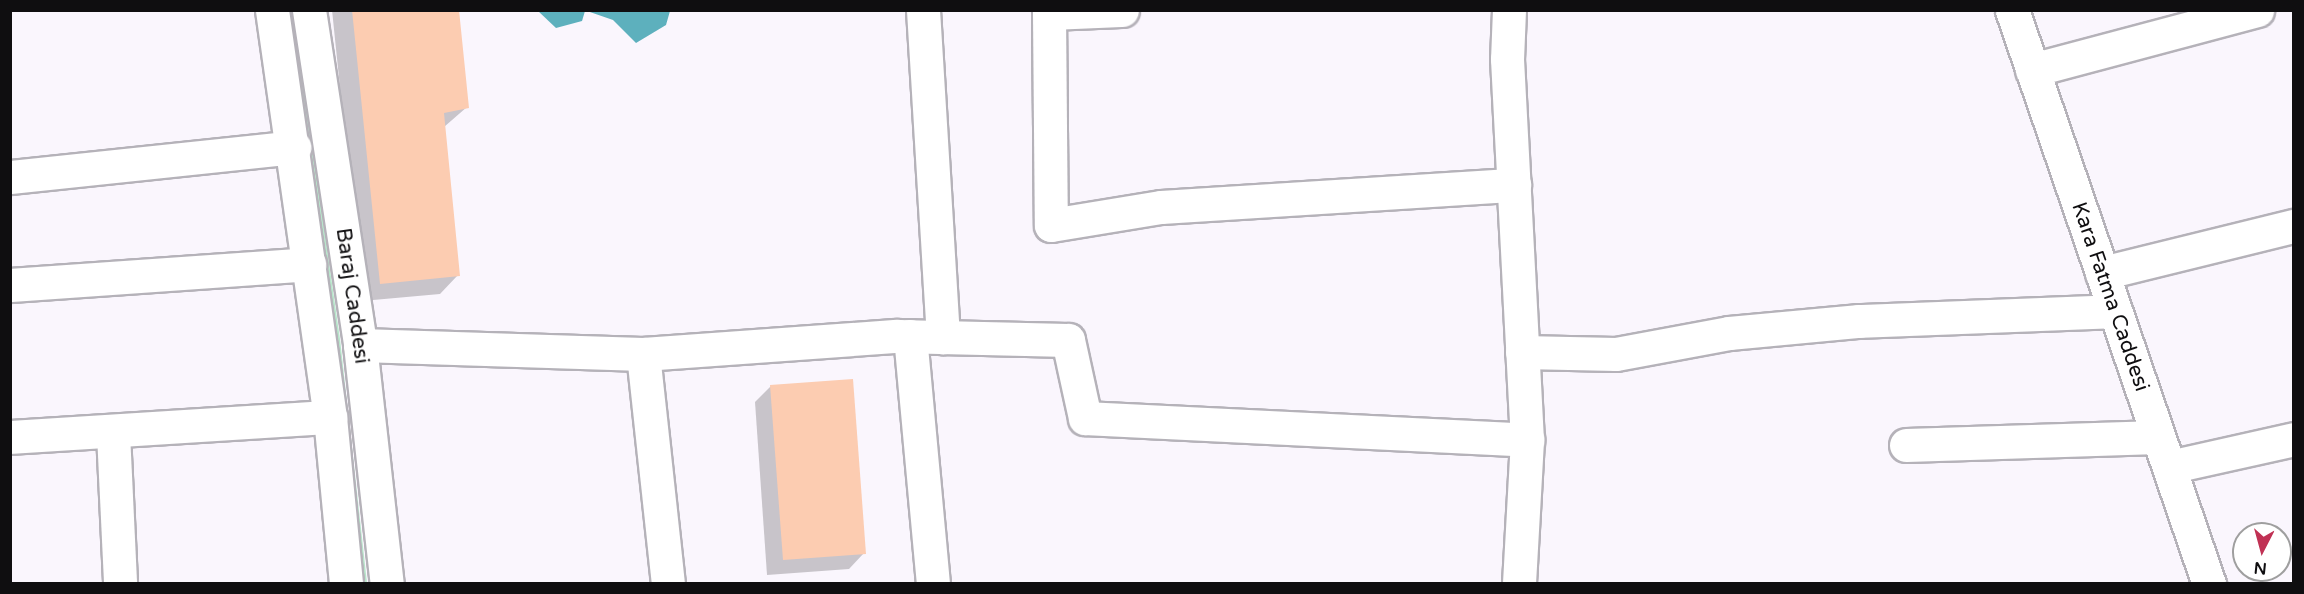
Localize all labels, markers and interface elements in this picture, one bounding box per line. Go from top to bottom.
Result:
street label: Kara Fatma Caddesi [2066,199,2154,395]
street label: Baraj Caddesi [330,226,374,366]
north arrow [2232,522,2292,582]
text: N [2253,557,2268,579]

